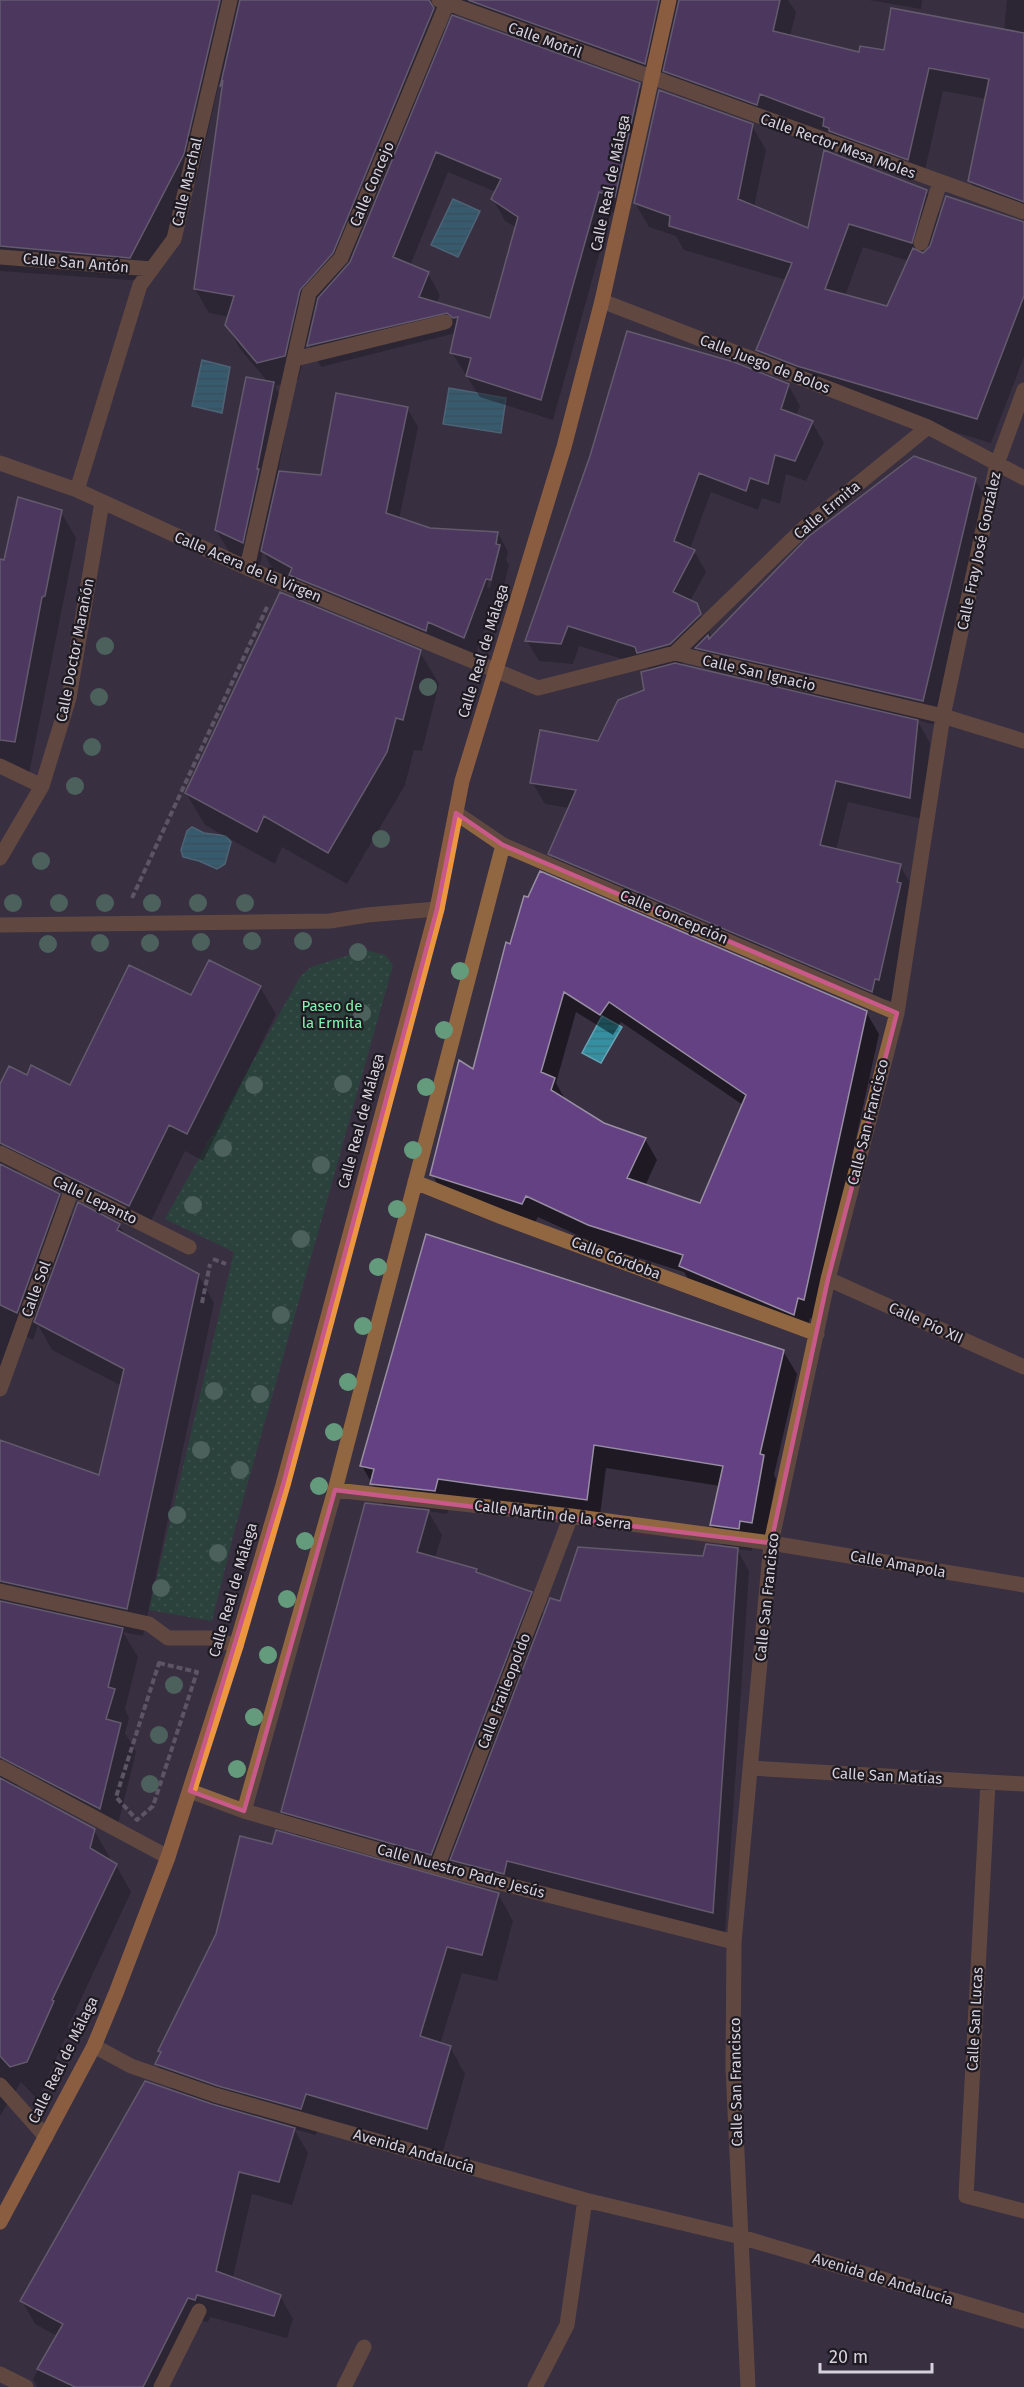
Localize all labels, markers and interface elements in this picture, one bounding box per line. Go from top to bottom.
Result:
street label: Calle Motril [506,18,585,62]
street label: Calle Rector Mesa Moles [758,110,918,182]
street label: Calle Real de Málaga [587,113,633,253]
street label: Calle Marchal [168,135,206,228]
street label: Calle Concejo [346,139,398,229]
street label: Calle San Antón [22,249,130,277]
street label: Calle Juego de Bolos [697,331,833,397]
street label: Calle Fray José González [953,470,1005,632]
street label: Calle Ermita [790,477,864,543]
street label: Calle Acera de la Virgen [172,528,324,606]
street label: Calle Doctor Marañón [52,577,98,723]
street label: Calle Real de Málaga [454,582,512,720]
street label: Calle San Ignacio [701,651,817,695]
street label: Calle Concepción [617,886,731,948]
park label: Paseo de la Ermita [302,997,362,1032]
street label: Calle Real de Málaga [334,1051,388,1191]
street label: Calle San Francisco [844,1057,892,1187]
street label: Calle Lepanto [50,1172,140,1228]
street label: Calle Córdoba [569,1233,663,1283]
street label: Calle Sol [18,1258,55,1320]
street label: Calle Pío XII [886,1299,966,1347]
street label: Calle Martin de la Serra [473,1496,633,1534]
street label: Calle Real de Málaga [205,1521,261,1659]
street label: Calle San Francisco [751,1532,783,1662]
street label: Calle Amapola [849,1547,947,1581]
street label: Calle Fraileopoldo [474,1631,534,1751]
street label: Calle San Matías [831,1764,943,1788]
street label: Calle Nuestro Padre Jesús [375,1840,547,1902]
street label: Calle San Lucas [963,1966,987,2072]
street label: Calle Real de Málaga [24,1994,102,2126]
street label: Calle San Francisco [726,2017,746,2147]
street label: Avenida Andalucía [351,2125,477,2177]
street label: Avenida de Andalucía [810,2249,956,2309]
scale bar [820,2336,932,2374]
text: 20 m [829,2346,868,2368]

